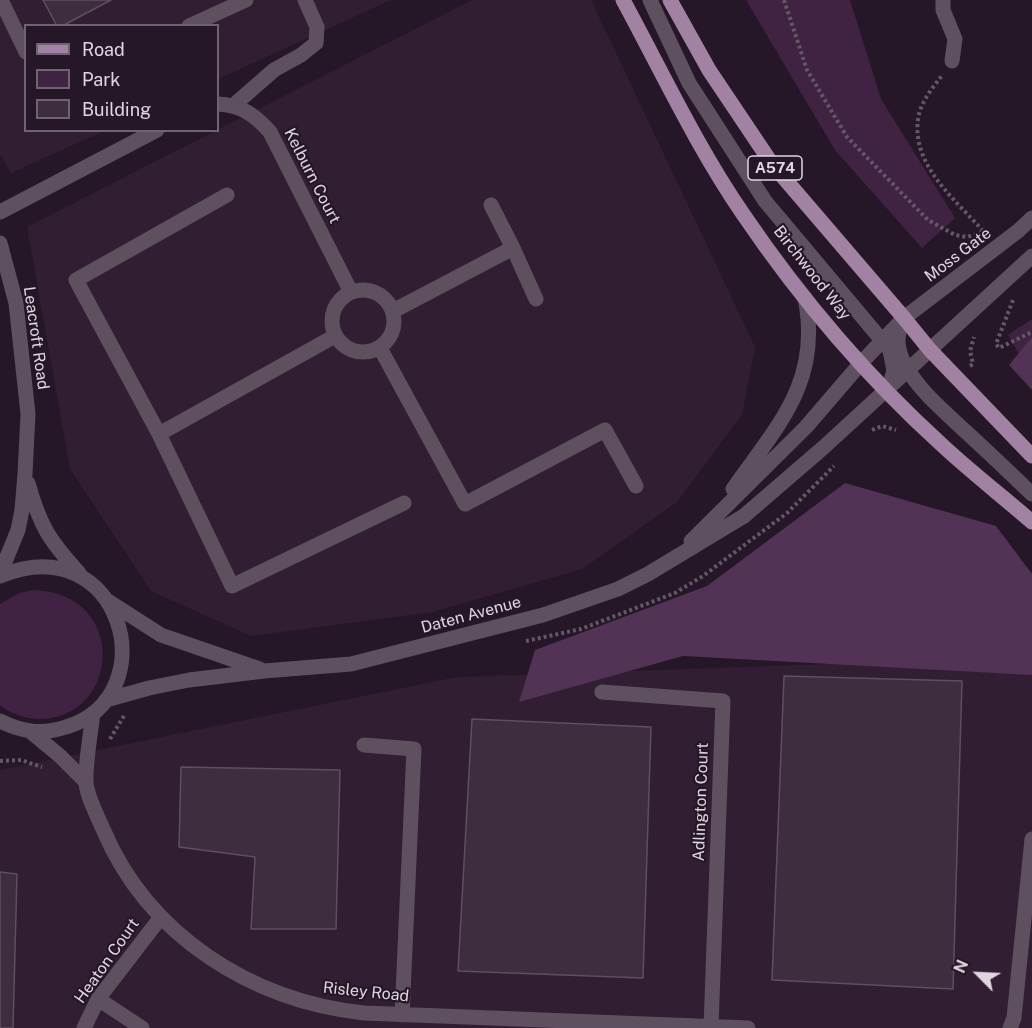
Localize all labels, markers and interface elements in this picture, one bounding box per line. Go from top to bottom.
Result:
legend [24,24,219,132]
text: Road [82,39,125,60]
text: Park [82,69,120,90]
text: Building [82,99,151,120]
street label: Kelburn Court [280,125,344,227]
road number: A574 [748,156,802,180]
street label: Birchwood Way [769,222,855,324]
street label: Moss Gate [921,224,995,286]
street label: Leacroft Road [19,285,53,391]
street label: Daten Avenue [419,592,523,638]
street label: Adlington Court [689,742,713,862]
street label: Heaton Court [71,915,143,1007]
north arrow [948,944,1008,1004]
text: N [950,957,972,976]
street label: Risley Road [322,978,410,1006]

